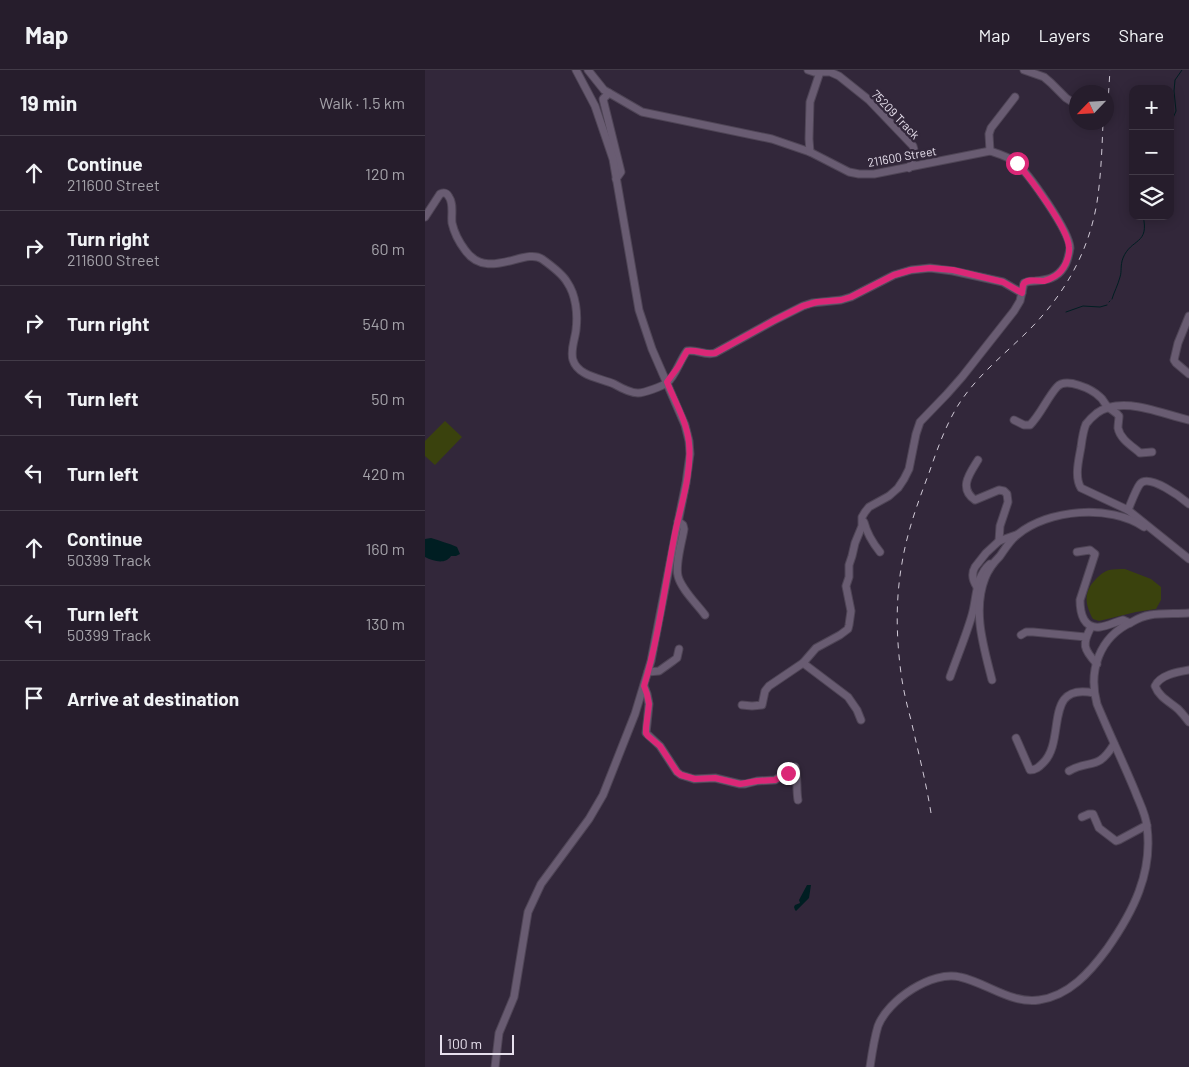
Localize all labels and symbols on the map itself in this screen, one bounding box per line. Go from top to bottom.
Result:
north arrow [1069,85,1114,130]
street label: 75209 Track [869,87,923,141]
street label: 211600 Street [867,143,937,169]
route start [1006,152,1029,175]
route end [777,762,800,785]
scale bar [440,1032,514,1055]

